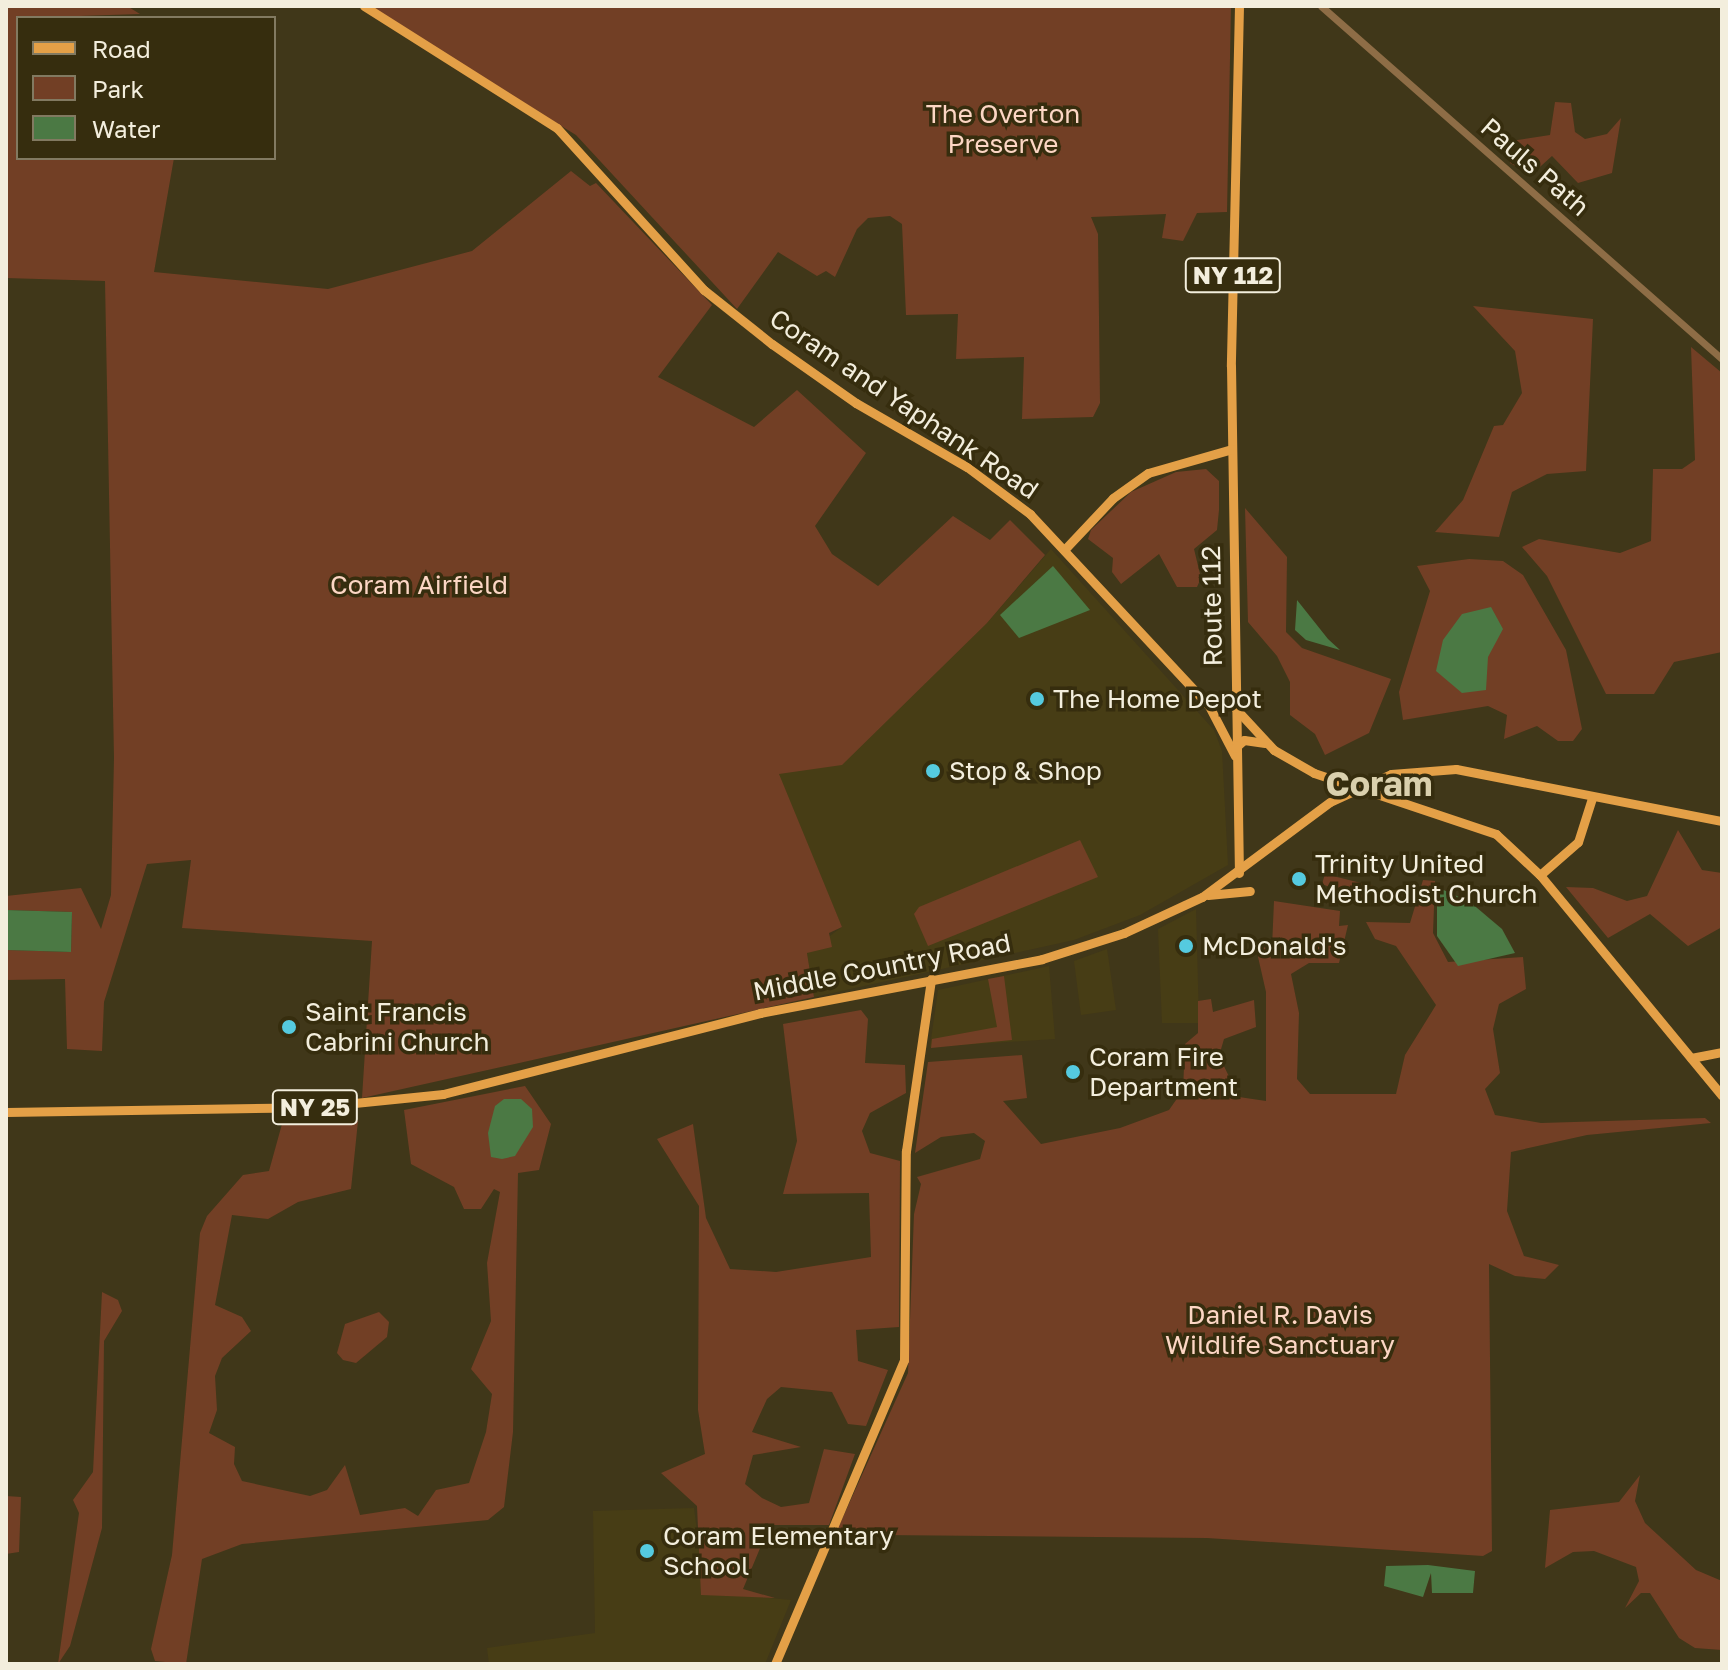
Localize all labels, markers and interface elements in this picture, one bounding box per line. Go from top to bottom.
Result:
legend [16,16,276,160]
text: Road [92,34,151,63]
text: Park [92,74,144,103]
park label: The Overton Preserve [926,98,1080,160]
street label: Pauls Path [1474,111,1596,223]
text: Water [92,114,160,143]
road number: NY 112 [1183,255,1283,295]
street label: Coram and Yaphank Road [764,302,1044,506]
street label: Route 112 [1195,545,1229,667]
park label: Coram Airfield [330,569,508,601]
place label: The Home Depot [1053,683,1262,715]
marker: The Home Depot [1028,690,1046,708]
place label: Stop & Shop [949,755,1102,787]
marker: Stop & Shop [924,762,942,780]
district label: Coram [1326,764,1432,804]
place label: Trinity United Methodist Church [1315,848,1538,910]
marker: Trinity United Methodist Church [1290,870,1308,888]
street label: Middle Country Road [751,927,1013,1007]
place label: McDonald's [1202,930,1347,962]
marker: McDonald's [1177,937,1195,955]
place label: Saint Francis Cabrini Church [305,996,489,1058]
marker: Saint Francis Cabrini Church [280,1018,298,1036]
place label: Coram Fire Department [1089,1041,1238,1102]
marker: Coram Fire Department [1064,1063,1082,1081]
road number: NY 25 [271,1087,359,1127]
park label: Daniel R. Davis Wildlife Sanctuary [1165,1299,1395,1360]
place label: Coram Elementary School [663,1520,894,1582]
marker: Coram Elementary School [638,1542,656,1560]

